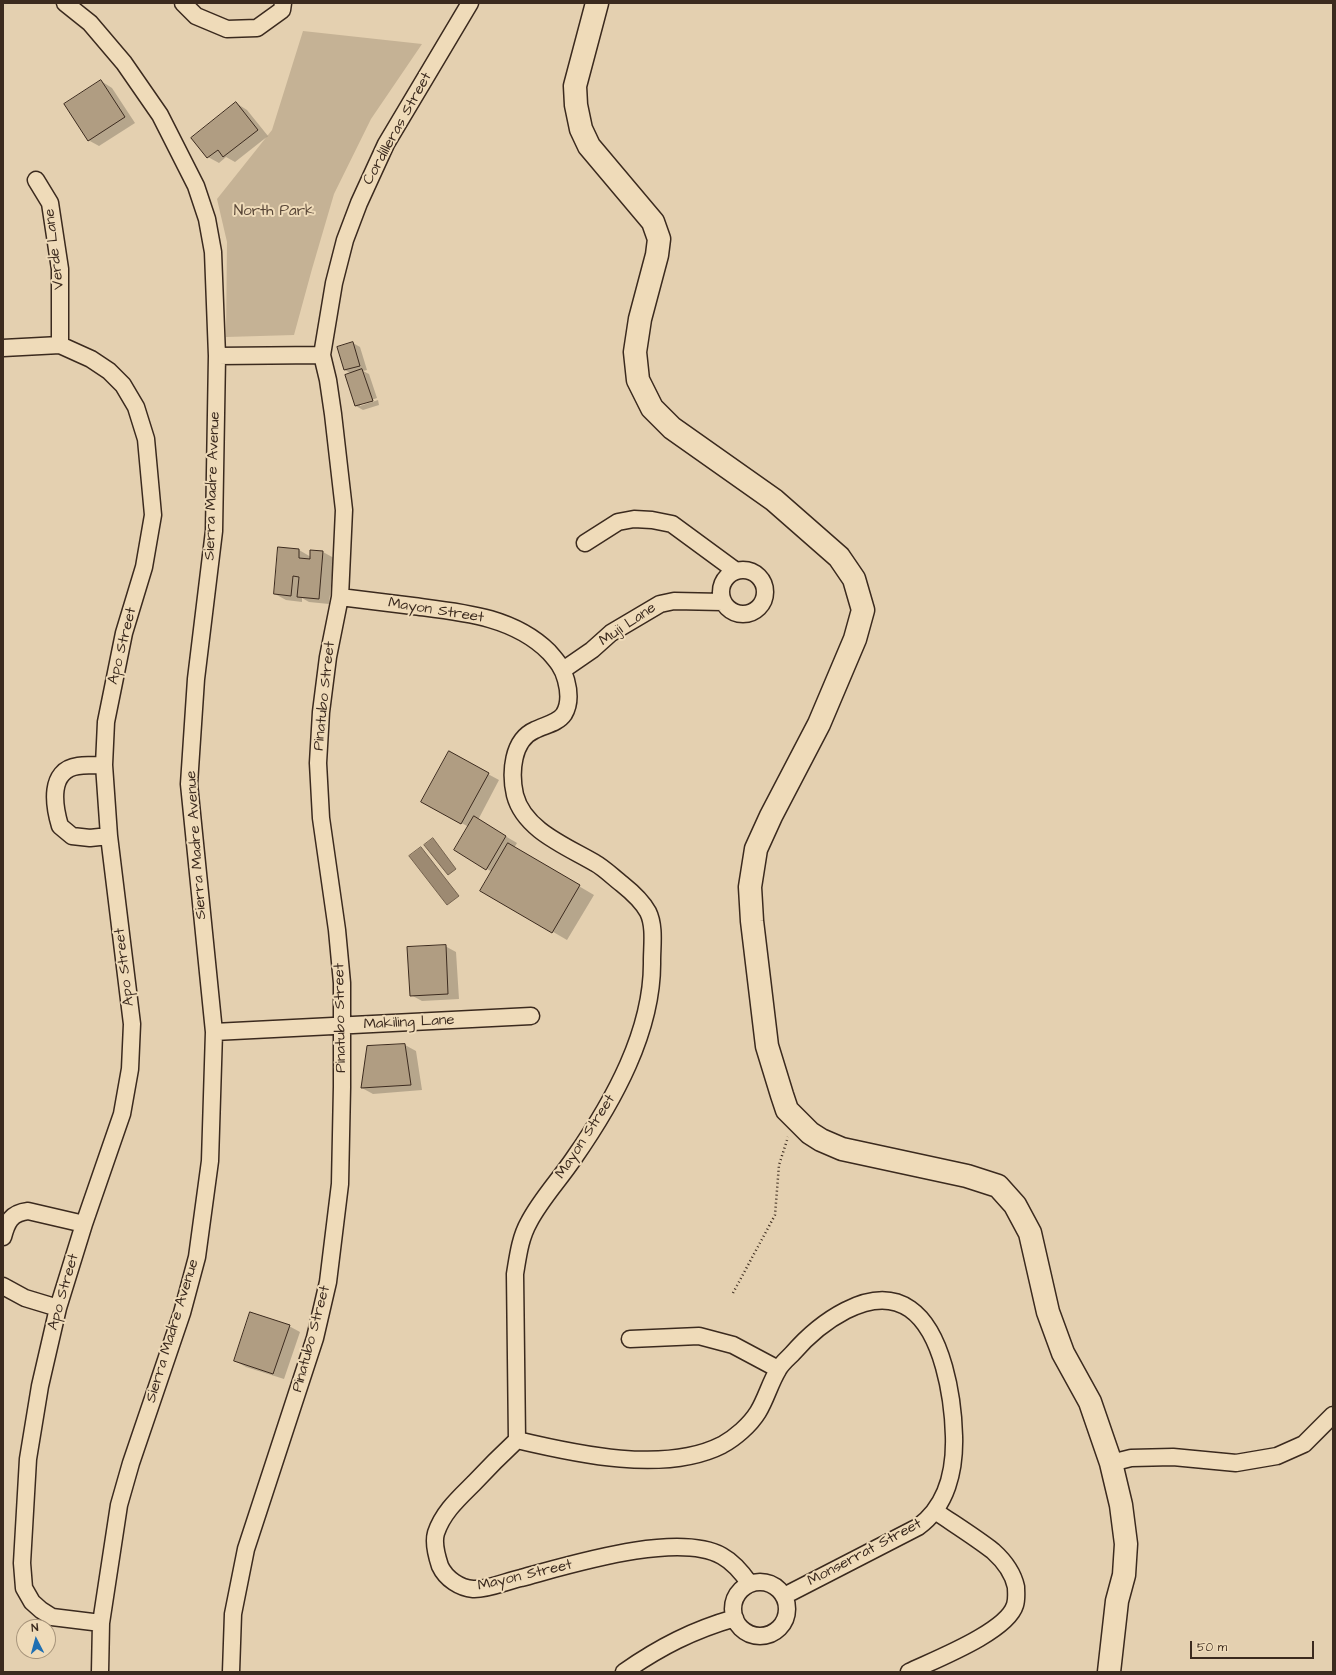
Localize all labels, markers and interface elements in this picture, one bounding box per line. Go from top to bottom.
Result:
street label: Cordilleras Street [360,70,436,188]
park label: North Park [234,203,314,221]
street label: Verde Lane [41,208,69,290]
street label: Sierra Madre Avenue [201,411,225,561]
street label: Mayon Street [387,595,485,627]
street label: Muji Lane [596,599,660,651]
street label: Apo Street [105,606,141,686]
street label: Pinatubo Street [310,640,340,752]
street label: Sierra Madre Avenue [183,770,211,920]
street label: Apo Street [111,927,139,1007]
street label: Pinatubo Street [331,963,351,1073]
street label: Makiling Lane [363,1012,455,1034]
street label: Mayon Street [552,1092,620,1182]
street label: Apo Street [45,1252,83,1332]
street label: Sierra Madre Avenue [143,1257,203,1405]
street label: Pinatubo Street [289,1284,335,1394]
street label: Monserrat Street [805,1515,925,1591]
street label: Mayon Street [476,1556,574,1596]
north arrow [16,1619,56,1659]
text: N [31,1620,39,1635]
scale bar [1192,1633,1316,1659]
text: 50 m [1197,1639,1227,1656]

